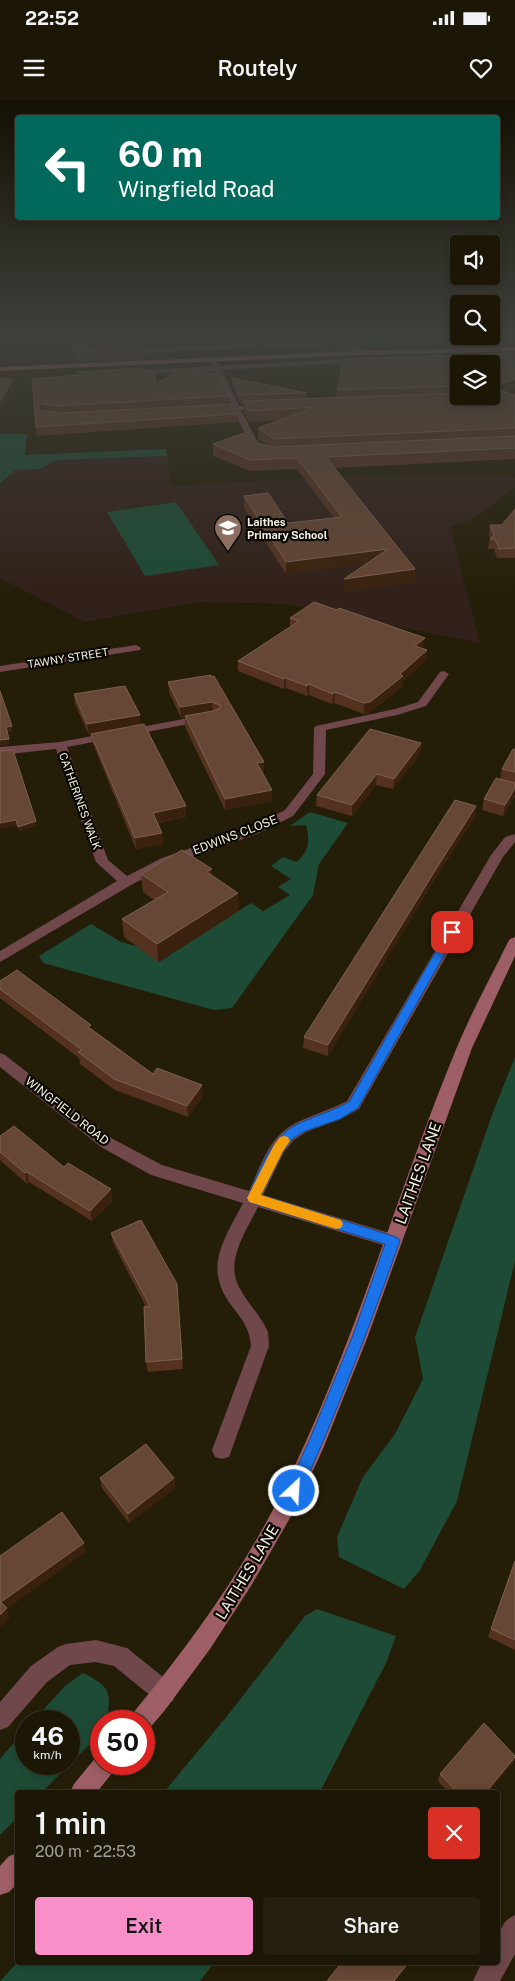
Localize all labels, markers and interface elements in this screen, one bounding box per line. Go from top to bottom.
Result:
text: 22:52 [25,7,79,29]
icon: menu [20,54,48,82]
icon: heart [467,54,495,82]
text: Routely [218,55,297,81]
text: 60 m [118,134,203,175]
icon: left [35,135,100,200]
text: Wingfield Road [118,176,274,202]
map controls [450,235,500,405]
button: sound [450,235,500,285]
button: search [450,295,500,345]
button: layers [450,355,500,405]
school or university icon: Laithes Primary School [213,513,243,552]
place label: Laithes Primary School [247,516,328,541]
street label: TAWNY STREET [27,646,110,670]
street label: CATHERINES WALK [57,751,103,852]
street label: EDWINS CLOSE [191,812,279,858]
pin [431,911,473,953]
icon: arrive [438,918,466,946]
street label: WINGFIELD ROAD [22,1074,112,1148]
street label: LAITHES LANE [392,1120,444,1226]
position arrow [267,1464,319,1516]
street label: LAITHES LANE [212,1522,282,1622]
speed limit sign: 50 [90,1710,155,1775]
text: 46 [31,1721,64,1751]
text: km/h [33,1748,62,1762]
text: 1 min [35,1805,106,1841]
button: close [428,1807,480,1859]
text: 200 m · 22:53 [35,1842,136,1861]
button: Exit [35,1897,253,1955]
button: Share [263,1897,480,1955]

